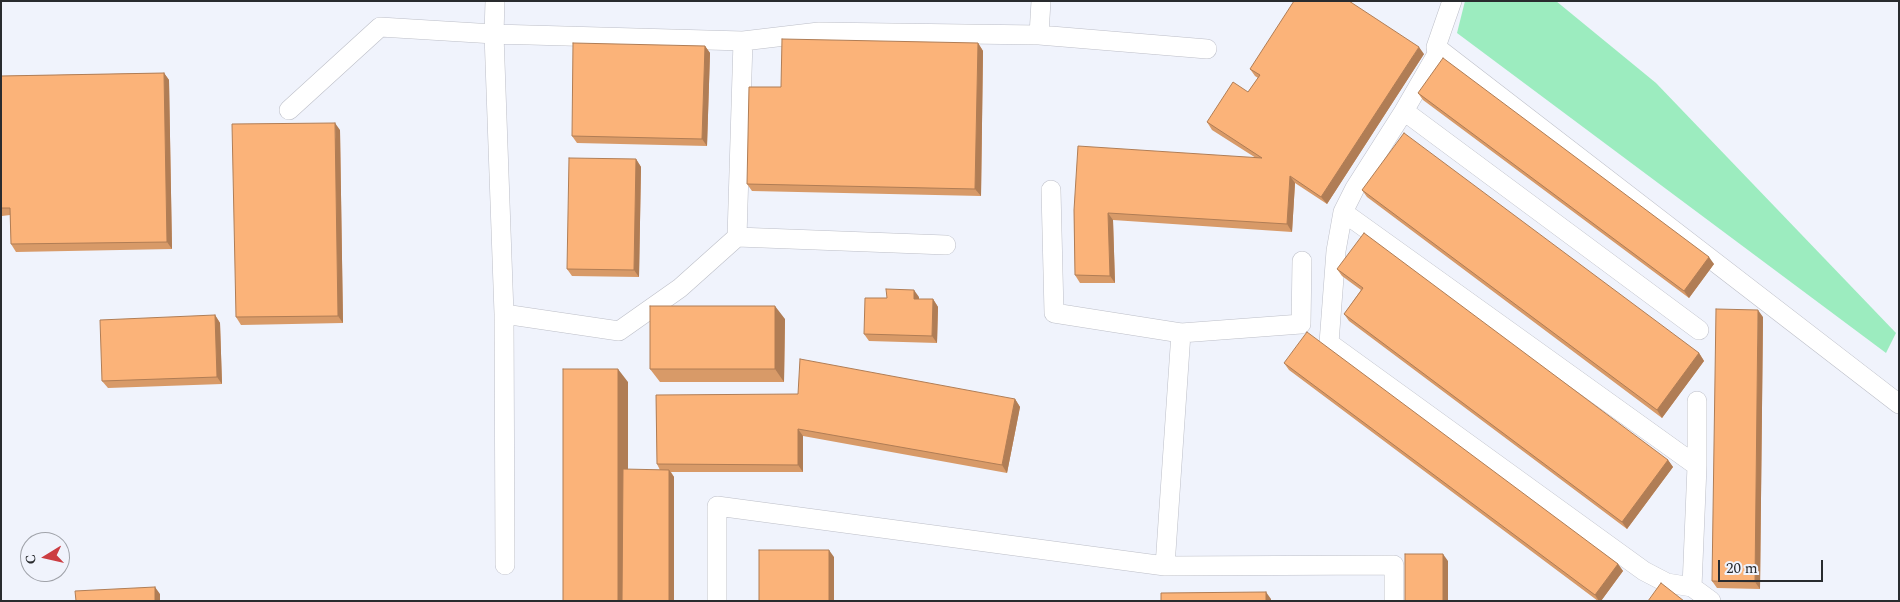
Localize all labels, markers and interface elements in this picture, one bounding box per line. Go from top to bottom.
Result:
north arrow [20,532,70,582]
scale bar [1720,550,1825,582]
text: С [20,553,42,566]
text: 20 m [1726,557,1758,580]

